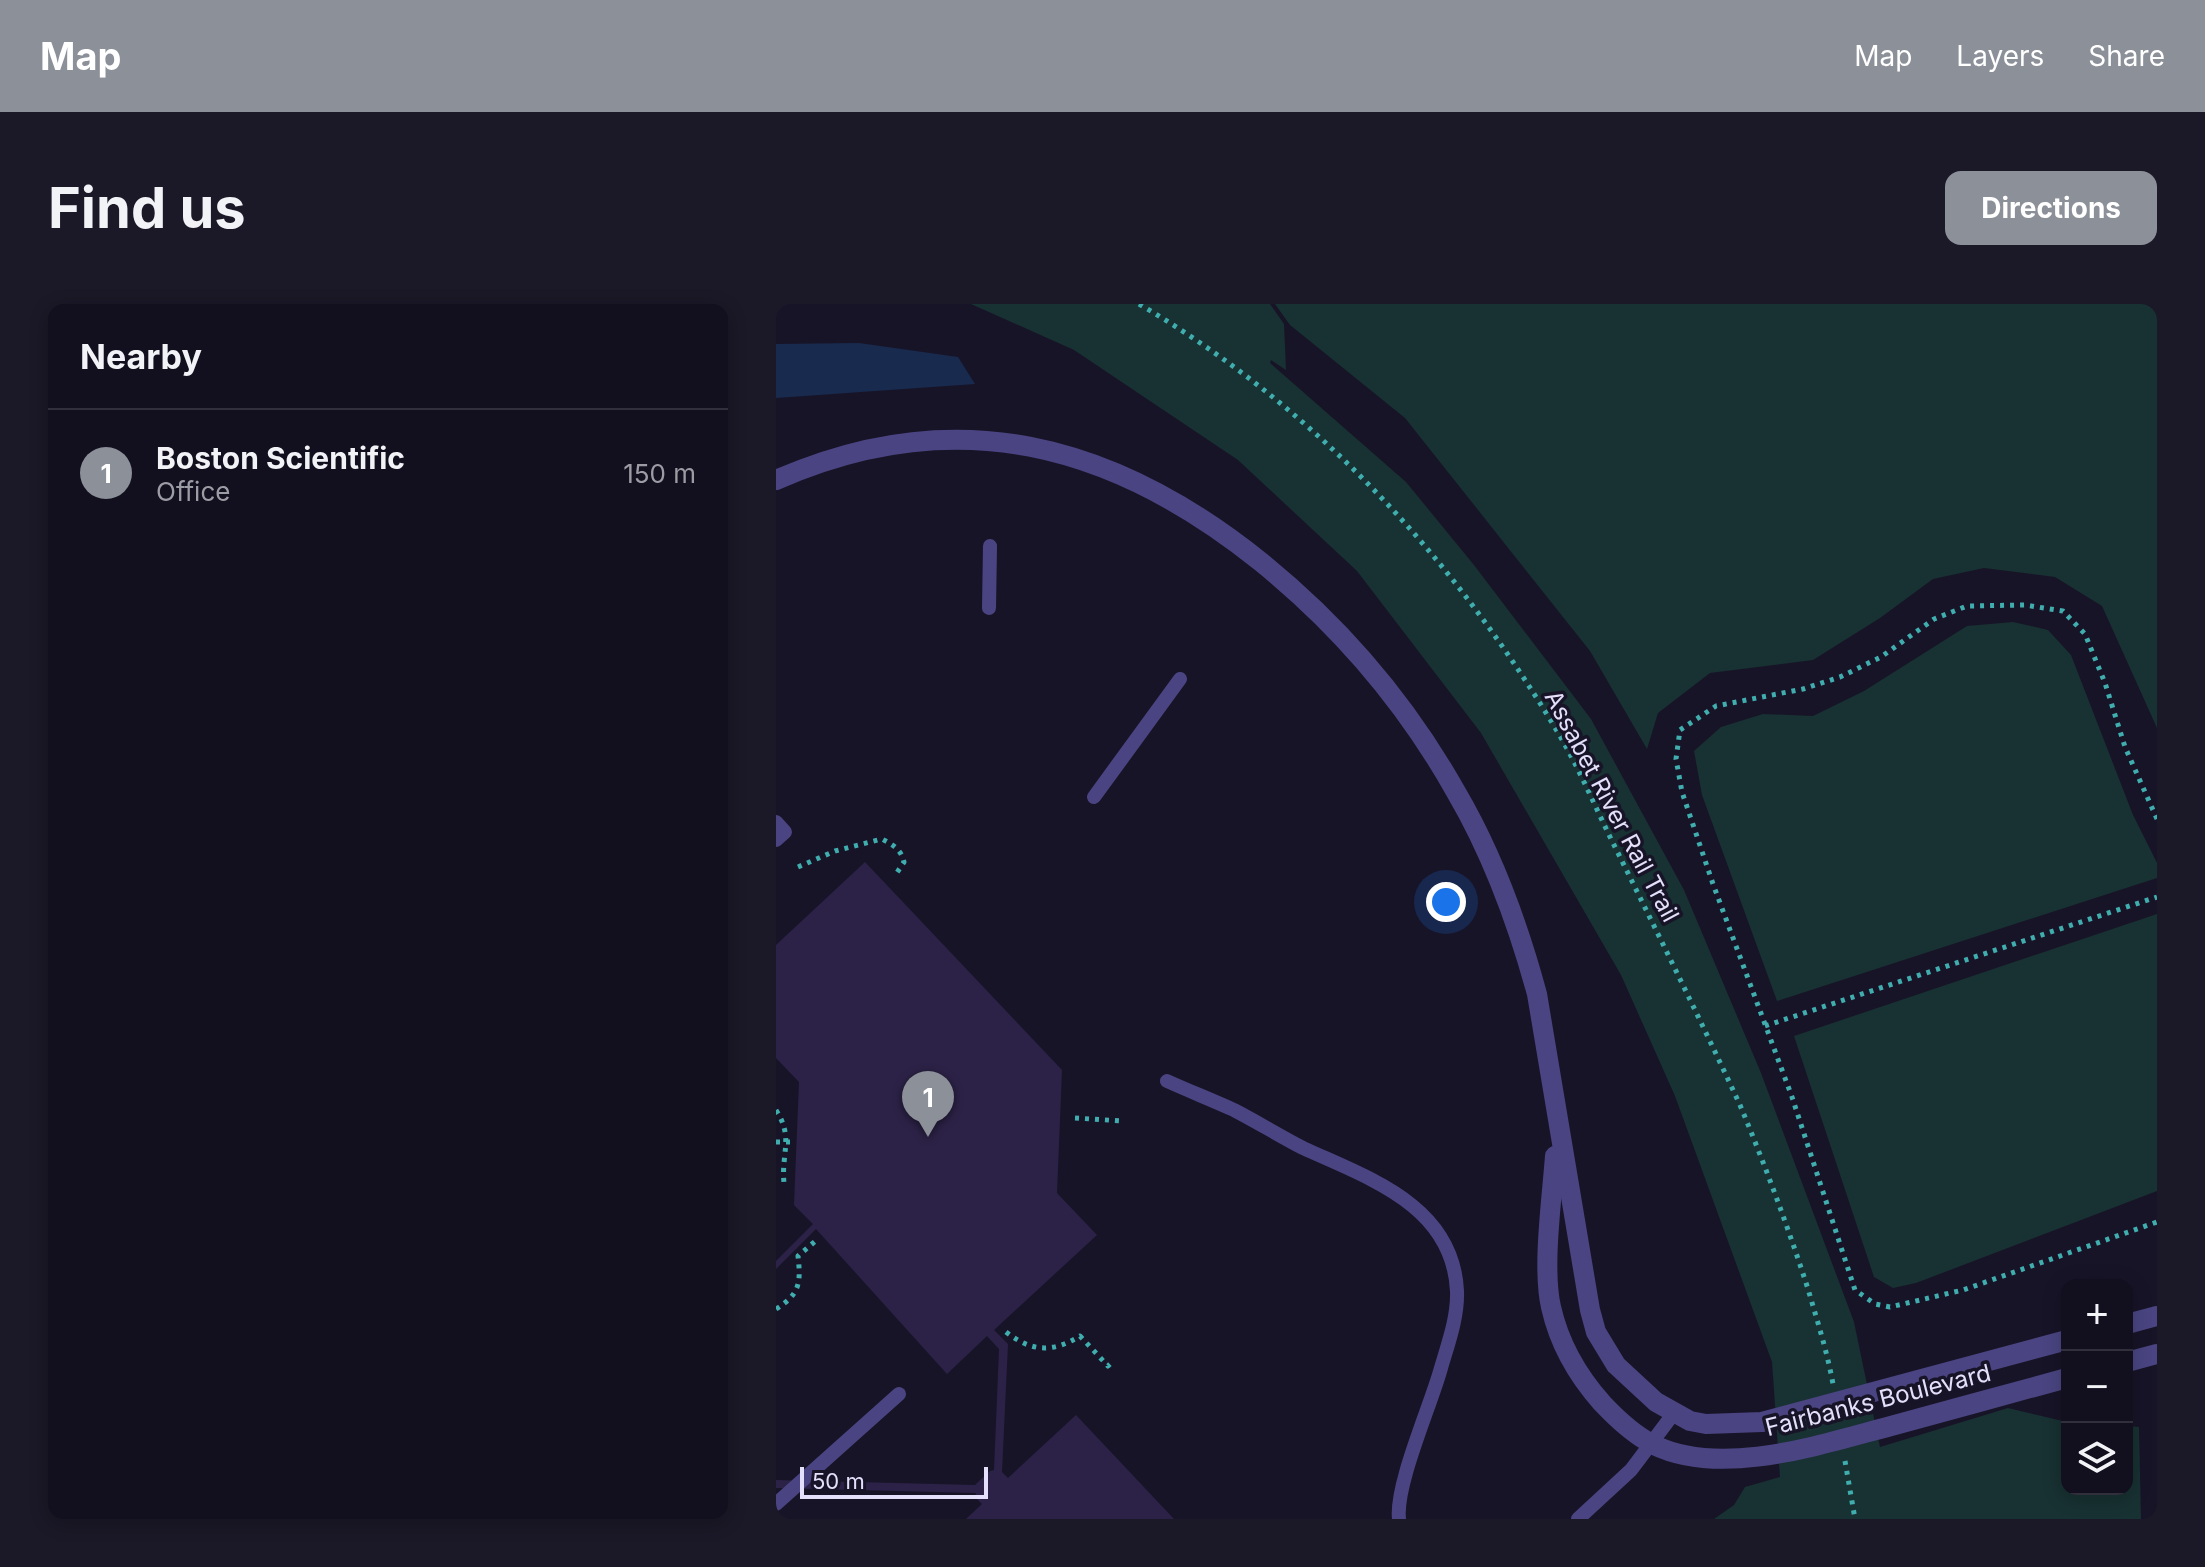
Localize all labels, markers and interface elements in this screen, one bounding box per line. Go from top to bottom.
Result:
text: Map [40,33,121,79]
text: Map [1854,39,1912,73]
text: Layers [1956,39,2044,73]
text: Share [2088,39,2165,73]
button: Directions [1945,171,2157,245]
text: Find us [48,174,246,242]
text: Nearby [80,336,202,377]
text: Boston Scientific [156,440,405,476]
text: 1 [100,458,112,489]
text: 150 m [623,458,696,489]
text: Office [156,476,230,507]
street label: Assabet River Rail Trail [1539,685,1685,927]
your location [1426,882,1466,922]
pin: 1 [902,1071,954,1137]
map controls [2061,1279,2133,1495]
button: + [2061,1279,2133,1351]
button: − [2061,1351,2133,1423]
street label: Fairbanks Boulevard [1762,1358,1994,1442]
button: layers [2061,1423,2133,1495]
scale bar [800,1463,988,1499]
text: 50 m [812,1468,865,1494]

